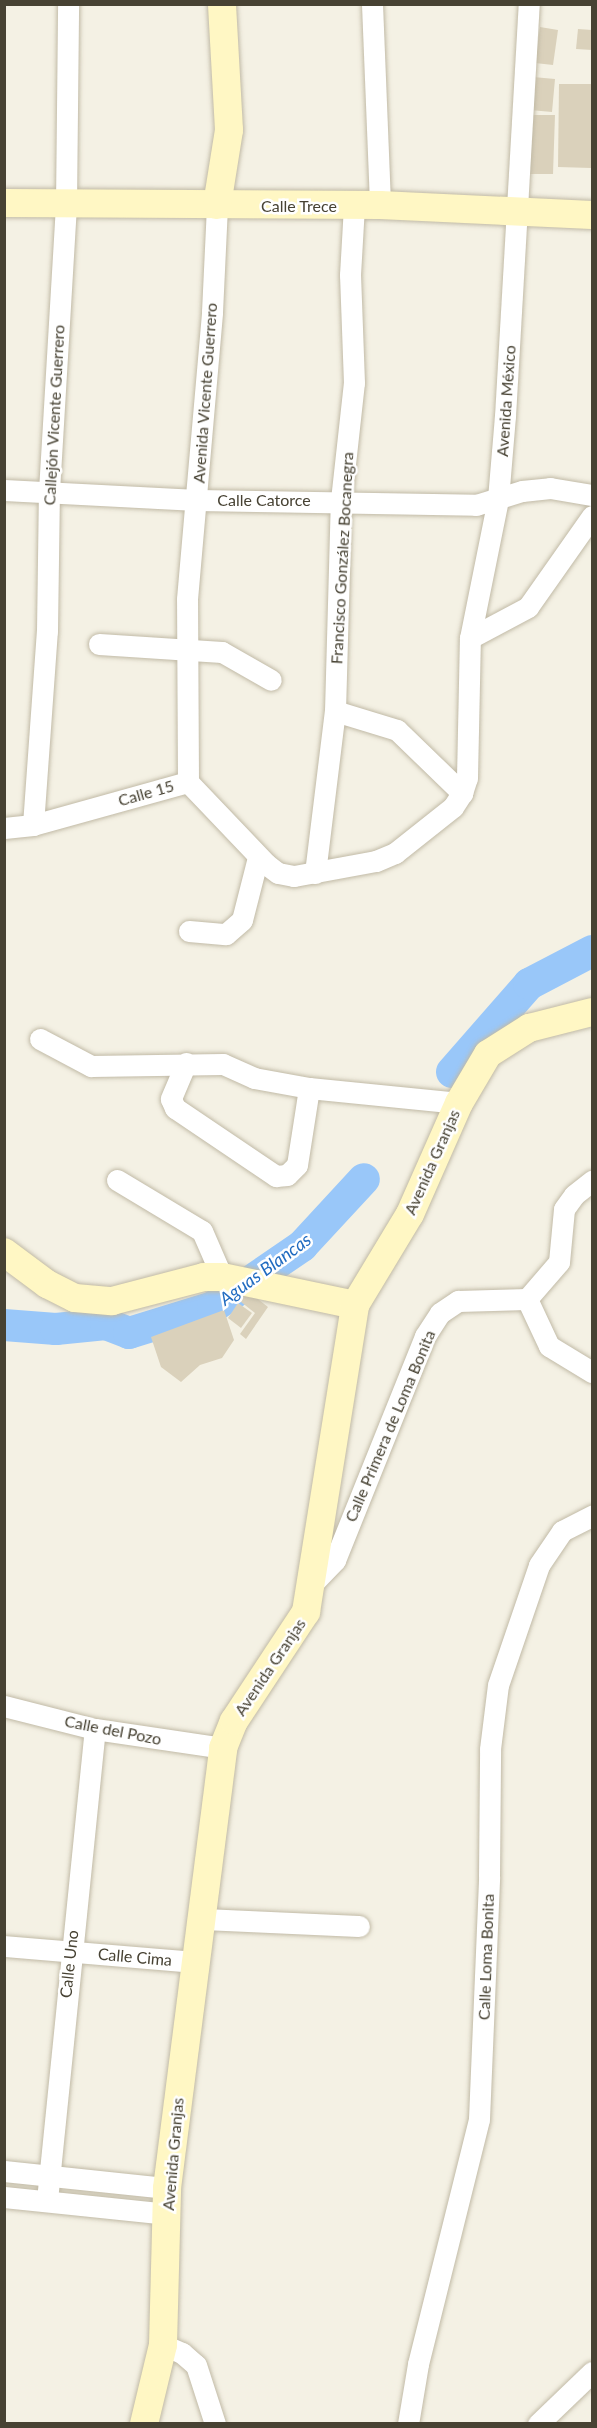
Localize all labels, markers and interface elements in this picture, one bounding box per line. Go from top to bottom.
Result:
street label: Calle Trece [261,196,337,216]
street label: Avenida Vicente Guerrero [189,302,221,484]
street label: Callejón Vicente Guerrero [40,324,68,506]
street label: Avenida México [493,345,519,457]
street label: Francisco González Bocanegra [327,451,357,665]
street label: Calle Catorce [217,490,311,510]
street label: Calle 15 [116,776,176,810]
street label: Avenida Granjas [400,1106,464,1218]
water label: Aguas Blancas [215,1228,315,1310]
street label: Calle Primera de Loma Bonita [341,1327,439,1525]
street label: Avenida Granjas [230,1615,310,1719]
street label: Calle del Pozo [63,1711,163,1749]
street label: Calle Loma Bonita [474,1894,498,2020]
street label: Calle Uno [56,1929,82,1999]
street label: Calle Cima [97,1944,173,1970]
street label: Avenida Granjas [158,2097,188,2211]

